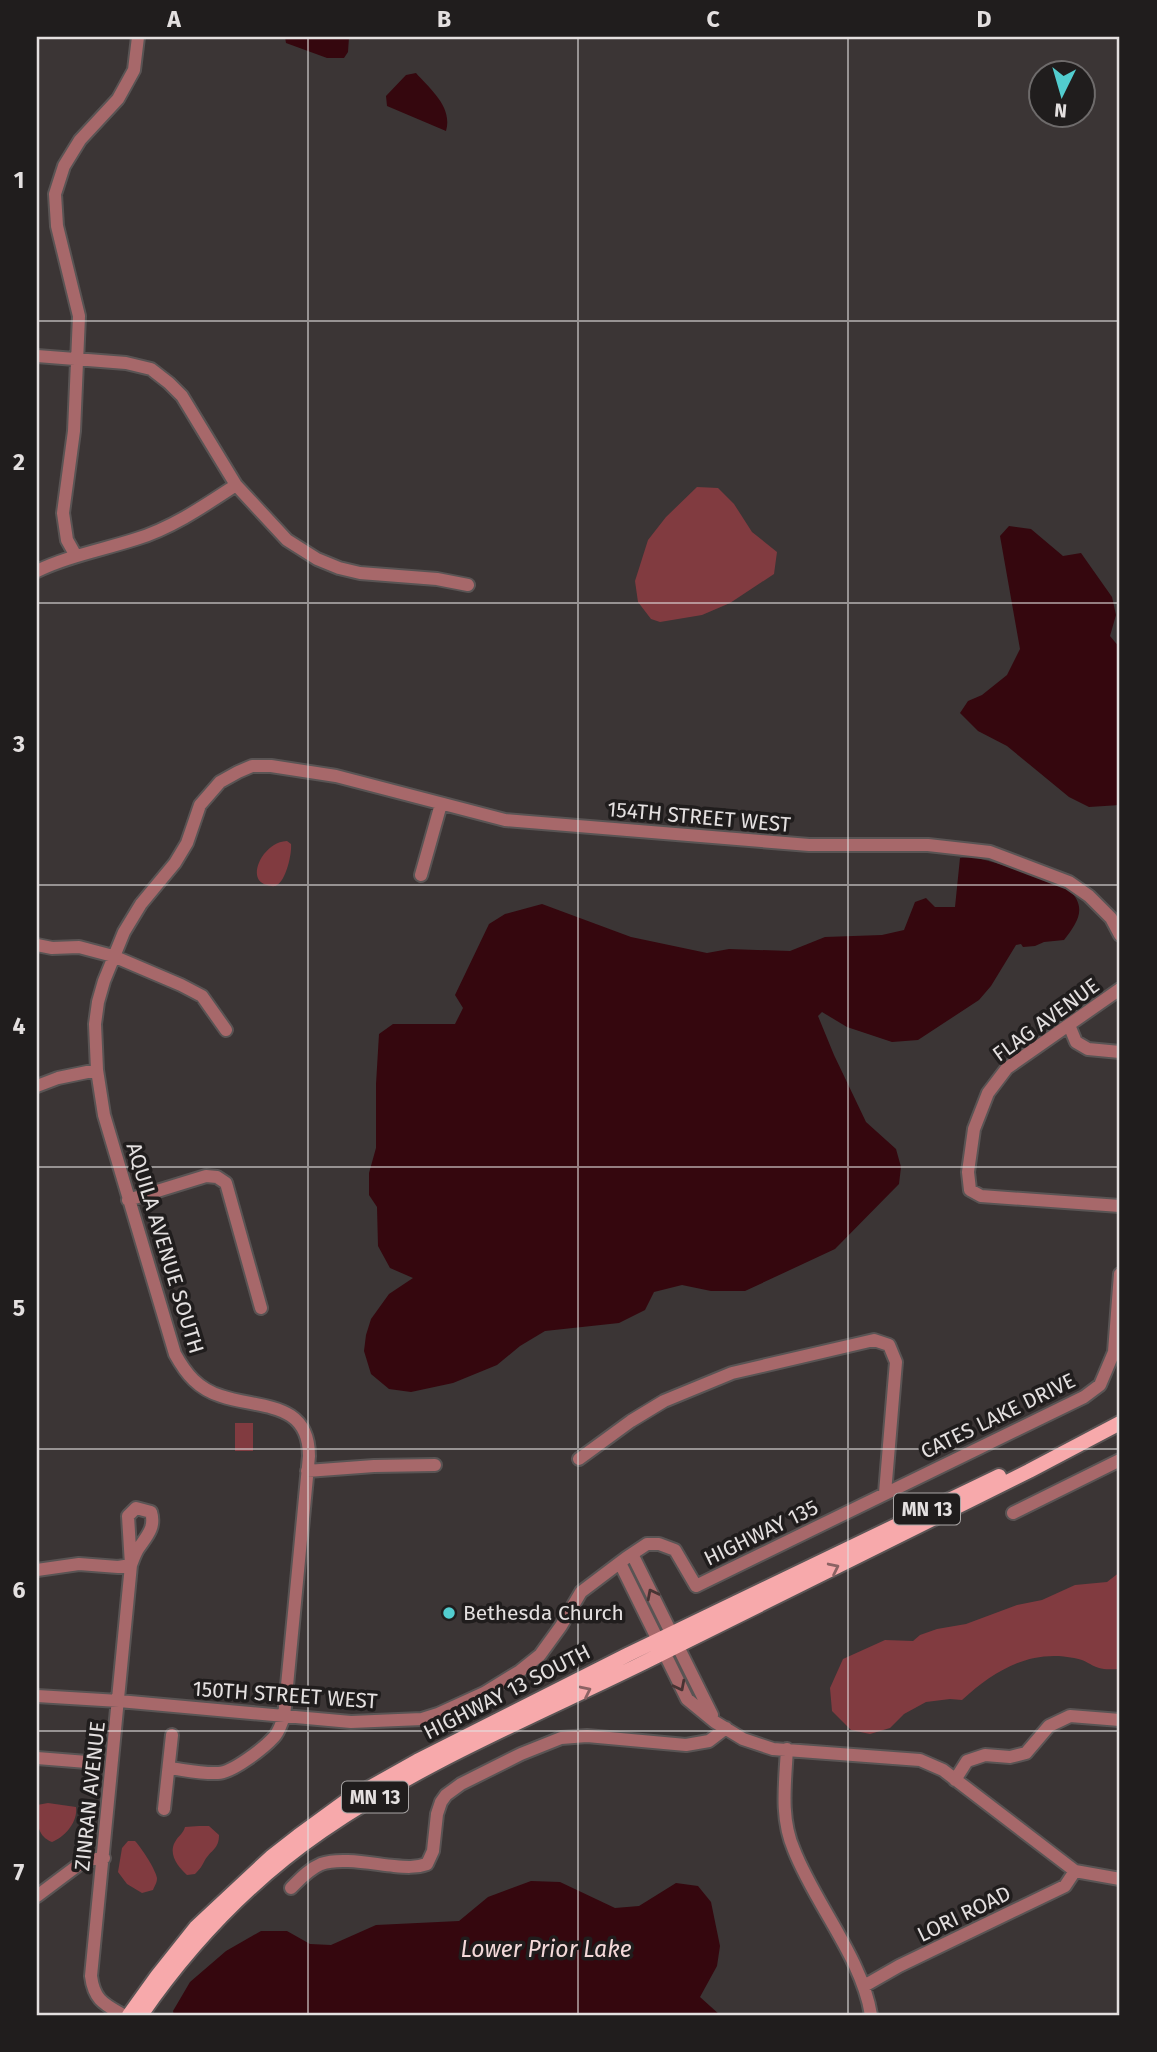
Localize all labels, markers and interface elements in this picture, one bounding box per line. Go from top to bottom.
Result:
text: A [166,5,181,33]
text: B [437,5,451,33]
text: C [706,5,720,33]
text: D [977,5,992,33]
north arrow [1028,60,1098,130]
text: N [1053,98,1068,122]
text: 1 [14,166,24,194]
text: 2 [13,448,25,476]
text: 3 [12,730,25,758]
street label: 154TH STREET WEST [606,796,792,838]
street label: FLAG AVENUE [988,973,1104,1067]
text: 4 [13,1012,26,1040]
street label: AQUILA AVENUE SOUTH [121,1139,209,1357]
text: 5 [13,1294,25,1322]
street label: CATES LAKE DRIVE [917,1367,1079,1465]
street label: HIGHWAY 135 [700,1494,822,1572]
road number: MN 13 [894,1494,960,1525]
one-way arrow [827,1562,839,1576]
text: 6 [13,1576,26,1604]
one-way arrow [646,1589,660,1601]
place label: Bethesda Church [463,1600,624,1626]
marker: Bethesda Church [441,1605,457,1621]
street label: HIGHWAY 13 SOUTH [419,1639,595,1745]
street label: 150TH STREET WEST [192,1676,378,1714]
one-way arrow [672,1679,686,1691]
one-way arrow [579,1685,591,1699]
street label: ZINRAN AVENUE [69,1720,111,1872]
road number: MN 13 [342,1782,408,1812]
text: 7 [14,1858,25,1886]
street label: LORI ROAD [913,1880,1015,1948]
water label: Lower Prior Lake [460,1935,632,1963]

